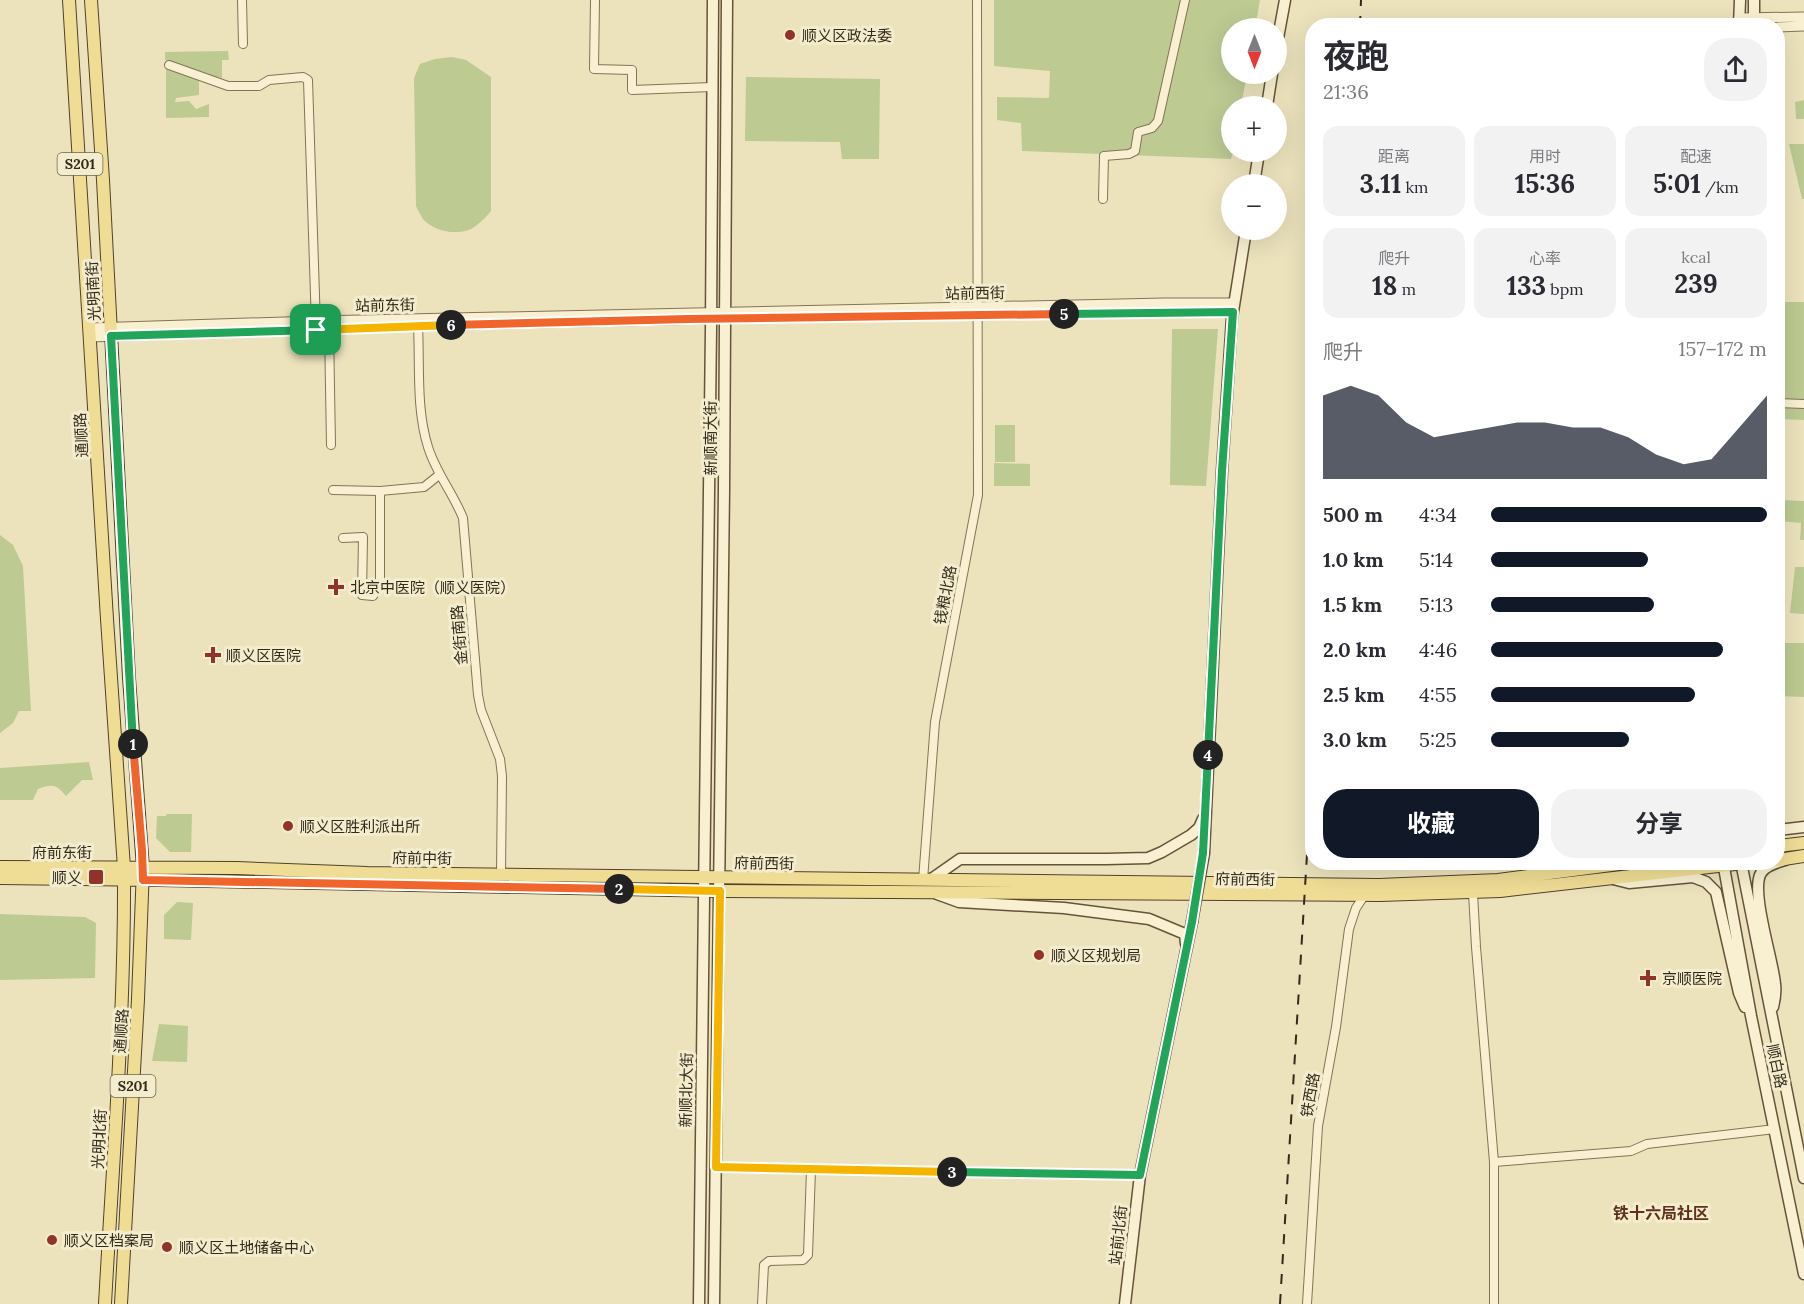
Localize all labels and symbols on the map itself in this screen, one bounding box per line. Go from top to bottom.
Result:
north arrow [1221,18,1287,84]
place label: 顺义区政法委 [802,26,892,45]
marker: 顺义区政法委 [783,28,797,42]
road number: S201 [58,153,103,175]
street label: 光明南街 [82,261,104,321]
street label: 站前西街 [945,283,1005,303]
street label: 站前东街 [355,295,415,315]
pin: 5 [1049,299,1079,329]
pin [290,304,341,355]
pin: 6 [436,310,466,340]
street label: 新顺南大街 [701,400,720,476]
street label: 通顺路 [70,412,92,458]
street label: 钱粮北路 [930,564,960,626]
marker: 北京中医院（顺义医院） [327,578,345,596]
place label: 北京中医院（顺义医院） [350,578,515,597]
street label: 金街南路 [447,604,471,666]
marker: 顺义区医院 [204,646,222,664]
place label: 顺义区医院 [226,646,301,665]
pin: 1 [118,729,148,759]
pin: 4 [1193,740,1223,770]
place label: 顺义区胜利派出所 [300,817,420,836]
marker: 顺义区胜利派出所 [281,819,295,833]
street label: 府前东街 [32,843,92,862]
street label: 府前中街 [392,848,452,868]
street label: 府前西街 [734,853,794,873]
place label: 顺义 [52,868,82,887]
marker: 顺义 [87,868,105,886]
street label: 府前西街 [1215,869,1275,889]
pin: 2 [604,874,634,904]
place label: 顺义区规划局 [1051,946,1141,965]
marker: 顺义区规划局 [1032,948,1046,962]
marker: 京顺医院 [1639,969,1657,987]
place label: 京顺医院 [1662,969,1722,988]
street label: 通顺路 [110,1008,132,1054]
street label: 顺白路 [1763,1042,1791,1090]
street label: 新顺北大街 [676,1052,696,1128]
street label: 铁西路 [1297,1071,1323,1119]
road number: S201 [110,1075,156,1097]
street label: 光明北街 [88,1109,110,1169]
pin: 3 [937,1157,967,1187]
district label: 铁十六局社区 [1613,1203,1709,1223]
street label: 站前北街 [1105,1204,1131,1266]
place label: 顺义区档案局 [64,1231,154,1250]
marker: 顺义区档案局 [45,1233,59,1247]
place label: 顺义区土地储备中心 [179,1238,314,1257]
marker: 顺义区土地储备中心 [160,1240,174,1254]

